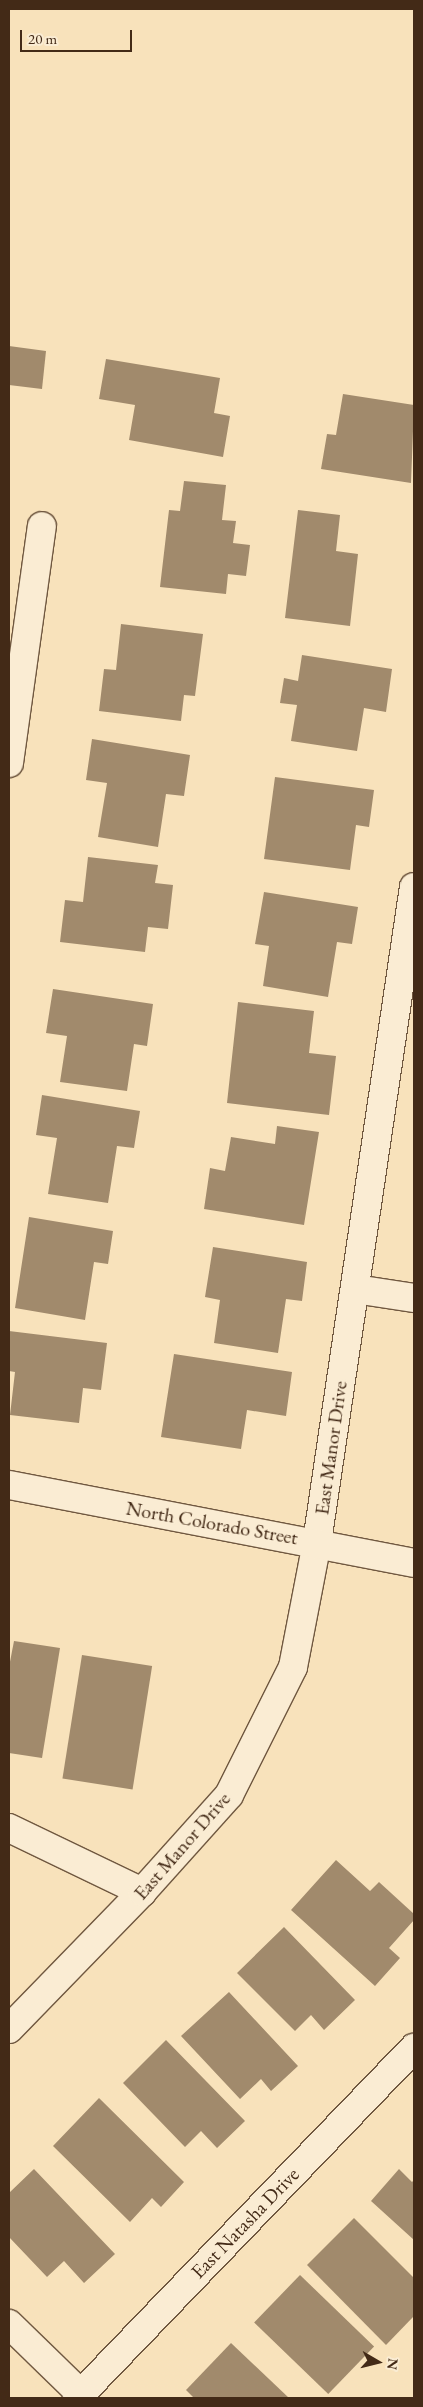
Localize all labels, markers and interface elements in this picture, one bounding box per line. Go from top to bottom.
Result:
scale bar [22,20,135,52]
text: 20 m [28,29,57,48]
street label: East Manor Drive [310,1380,352,1516]
street label: North Colorado Street [124,1496,300,1550]
street label: East Manor Drive [129,1787,235,1905]
street label: East Natasha Drive [186,2162,304,2284]
north arrow [353,2337,403,2387]
text: N [383,2357,403,2371]

